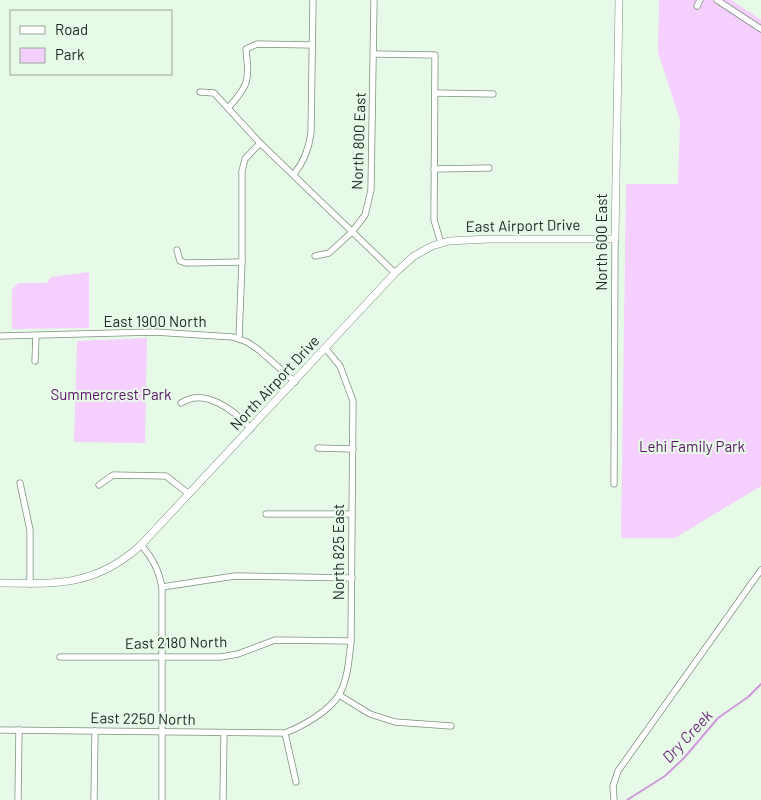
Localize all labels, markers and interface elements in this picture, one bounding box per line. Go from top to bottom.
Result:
legend [10,10,172,75]
text: Road [55,20,88,38]
text: Park [55,45,85,63]
street label: North 800 East [347,92,369,190]
street label: North 600 East [592,193,610,291]
street label: East Airport Drive [465,215,580,235]
street label: East 1900 North [104,312,206,330]
street label: North Airport Drive [226,331,323,433]
park label: Summercrest Park [50,385,172,403]
park label: Lehi Family Park [639,437,746,455]
street label: North 825 East [329,504,347,600]
street label: East 2180 North [125,632,227,652]
water label: Dry Creek [657,705,716,766]
street label: East 2250 North [90,708,196,728]

